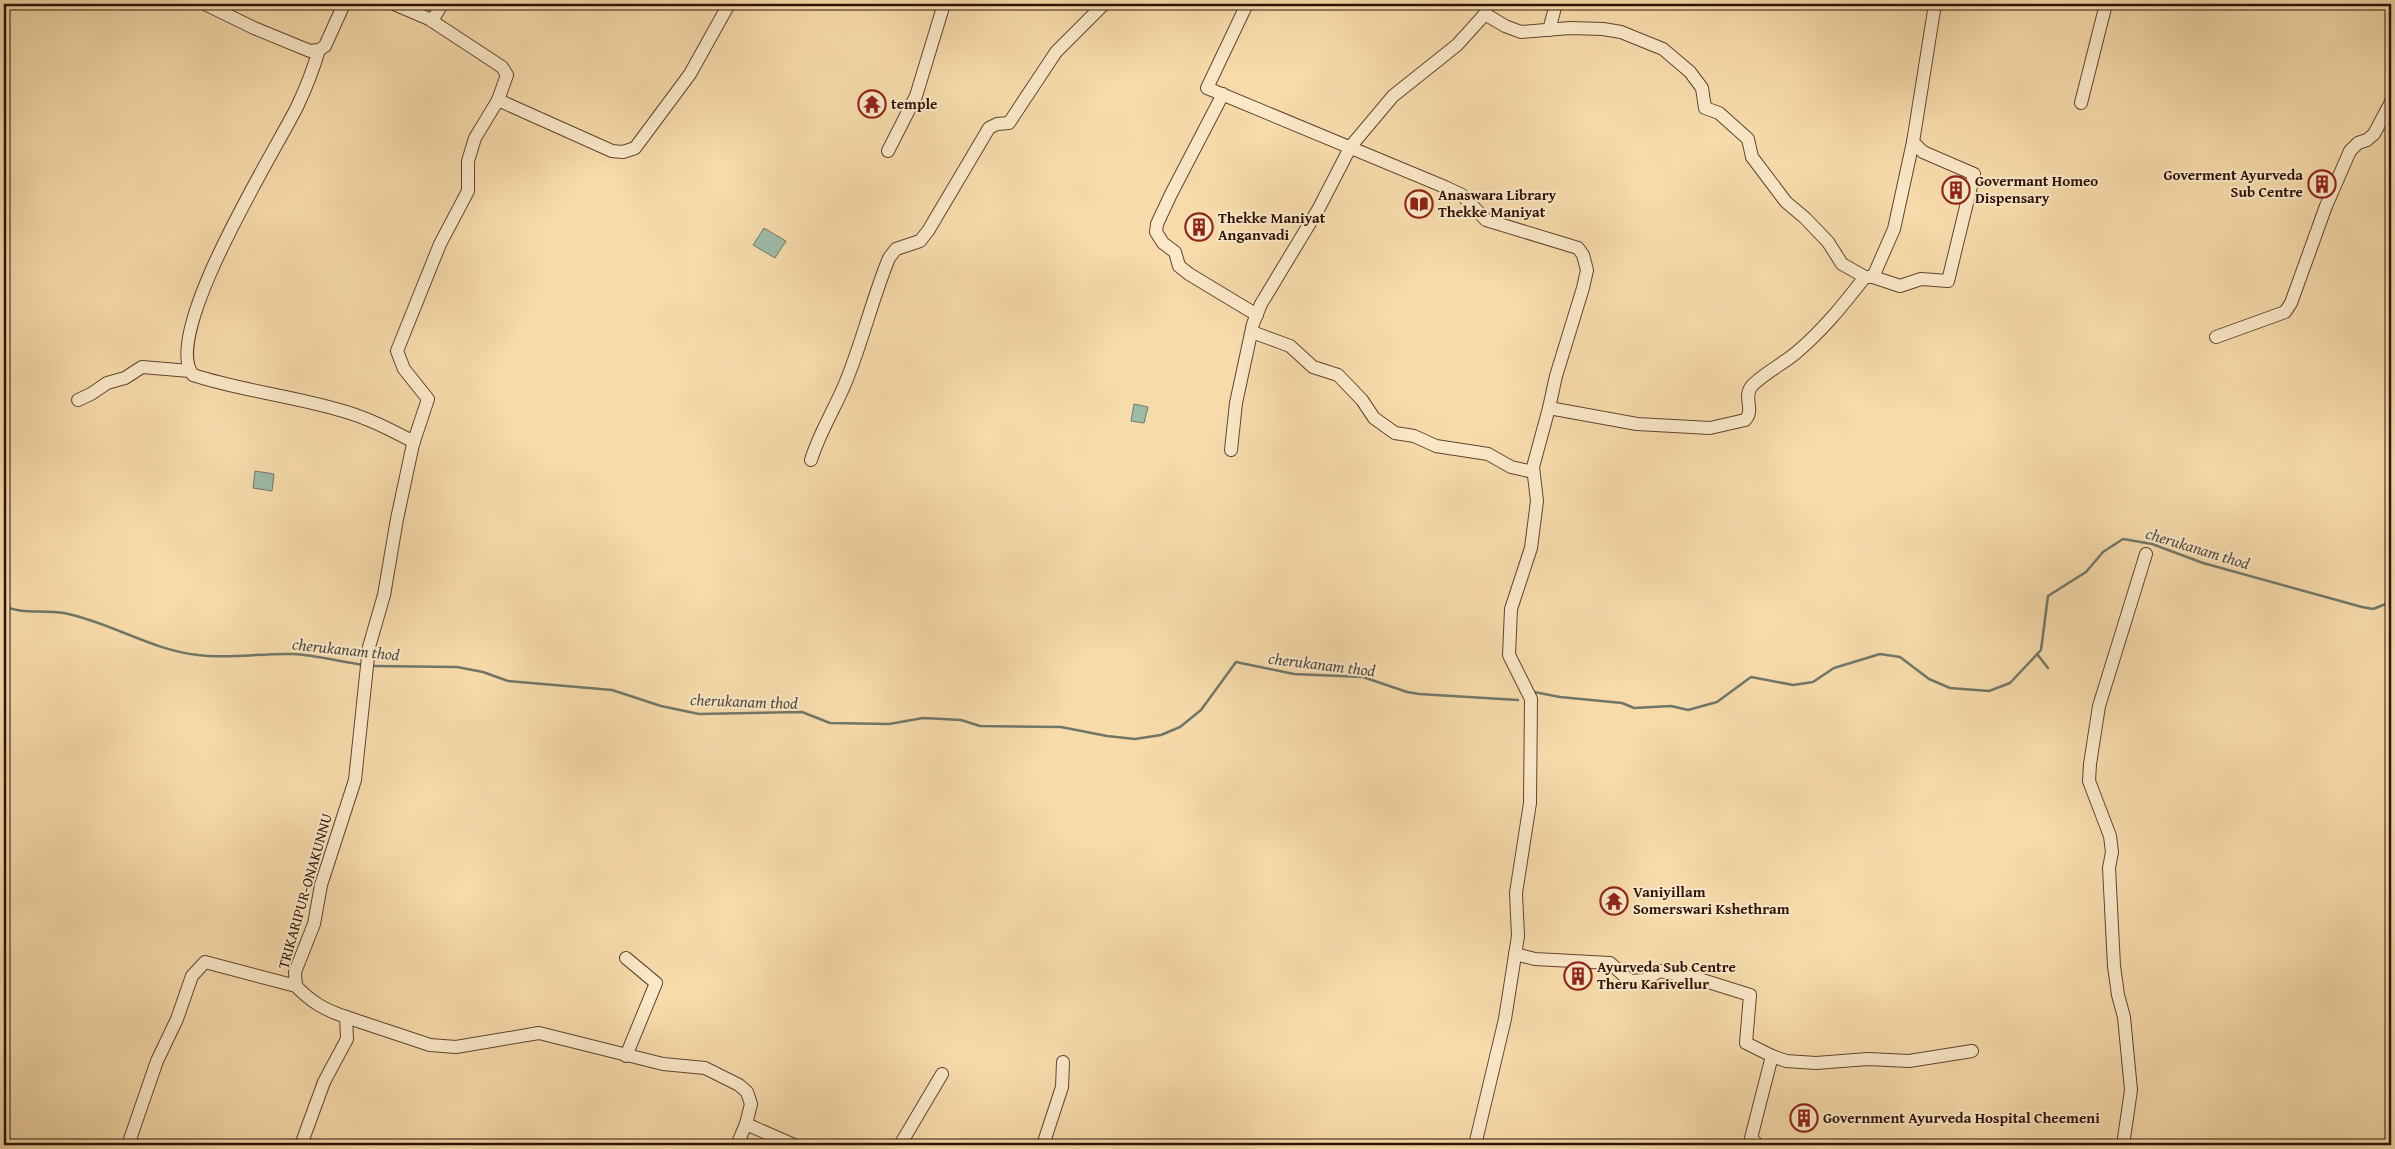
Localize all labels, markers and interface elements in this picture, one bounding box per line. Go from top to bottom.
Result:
temple icon: temple [857,89,887,119]
place label: temple [891,93,937,114]
place label: Goverment Ayurveda Sub Centre [2164,164,2303,202]
building icon: Goverment Ayurveda Sub Centre [2307,169,2337,199]
place label: Govermant Homeo Dispensary [1975,170,2098,208]
building icon: Govermant Homeo Dispensary [1941,175,1971,205]
place label: Anaswara Library Thekke Maniyat [1438,184,1557,222]
library icon: Anaswara Library Thekke Maniyat [1404,189,1434,219]
place label: Thekke Maniyat Anganvadi [1218,207,1326,245]
building icon: Thekke Maniyat Anganvadi [1184,212,1214,242]
water label: cherukanam thod [2143,521,2253,575]
water label: cherukanam thod [291,631,401,667]
water label: cherukanam thod [1267,646,1377,683]
water label: cherukanam thod [690,687,799,715]
street label: TRIKARIPUR-ONAKUNNU [272,811,337,971]
place label: Vaniyillam Somerswari Kshethram [1633,881,1790,919]
temple icon: Vaniyillam Somerswari Kshethram [1599,886,1629,916]
place label: Ayurveda Sub Centre Theru Karivellur [1597,956,1736,994]
building icon: Ayurveda Sub Centre Theru Karivellur [1563,961,1593,991]
building icon: Government Ayurveda Hospital Cheemeni [1789,1103,1819,1133]
place label: Government Ayurveda Hospital Cheemeni [1823,1107,2100,1128]

